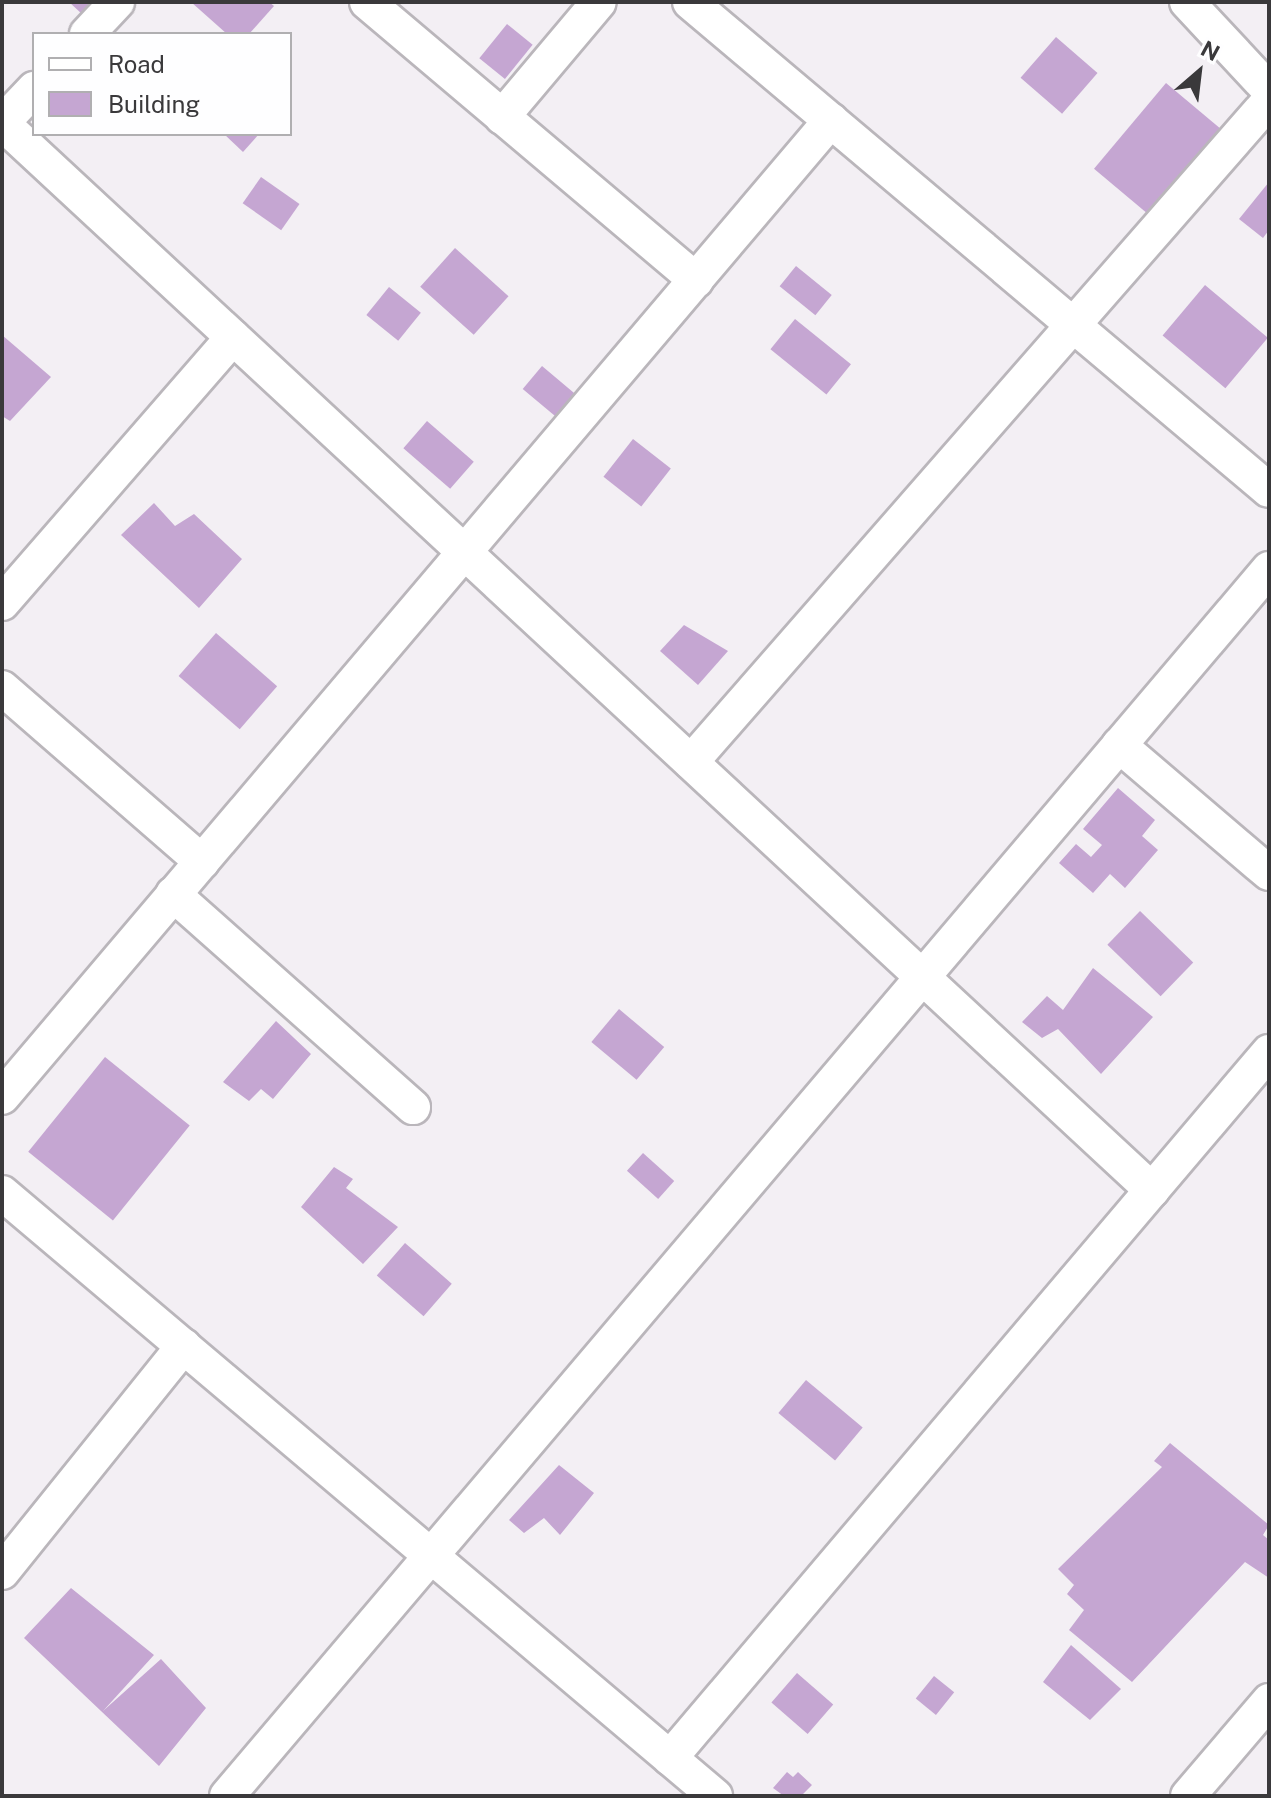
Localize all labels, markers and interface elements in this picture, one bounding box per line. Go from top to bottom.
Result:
legend [32,32,292,136]
north arrow [1159,32,1239,112]
text: N [1197,35,1224,66]
text: Road [108,50,165,78]
text: Building [108,90,200,118]

